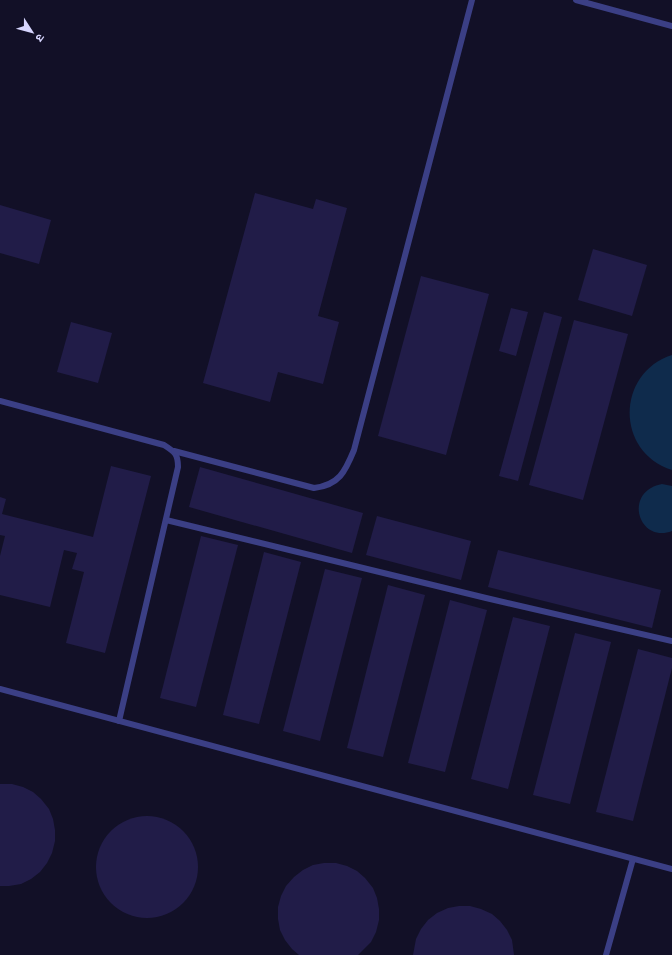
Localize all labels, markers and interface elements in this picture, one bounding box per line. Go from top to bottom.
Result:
north arrow [12,12,52,52]
text: उ [32,31,47,44]

